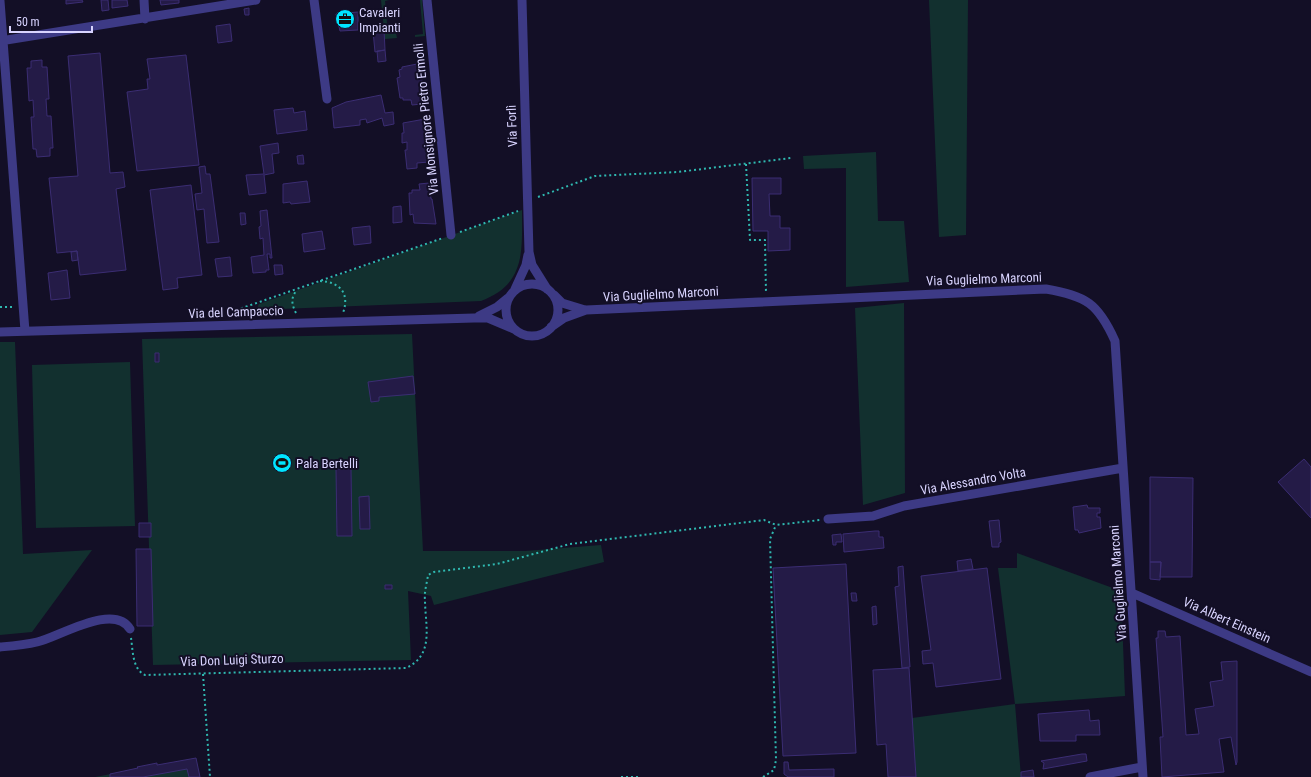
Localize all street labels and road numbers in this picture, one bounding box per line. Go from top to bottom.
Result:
street label: Via Monsignore Pietro Ermolli [411,42,441,196]
street label: Via Forlì [504,105,520,147]
street label: Via Guglielmo Marconi [926,269,1042,289]
street label: Via Guglielmo Marconi [603,283,719,305]
street label: Via del Campaccio [188,303,284,321]
street label: Via Alessandro Volta [919,464,1027,498]
street label: Via Guglielmo Marconi [1106,525,1130,641]
street label: Via Albert Einstein [1181,594,1273,646]
street label: Via Don Luigi Sturzo [180,651,284,669]

